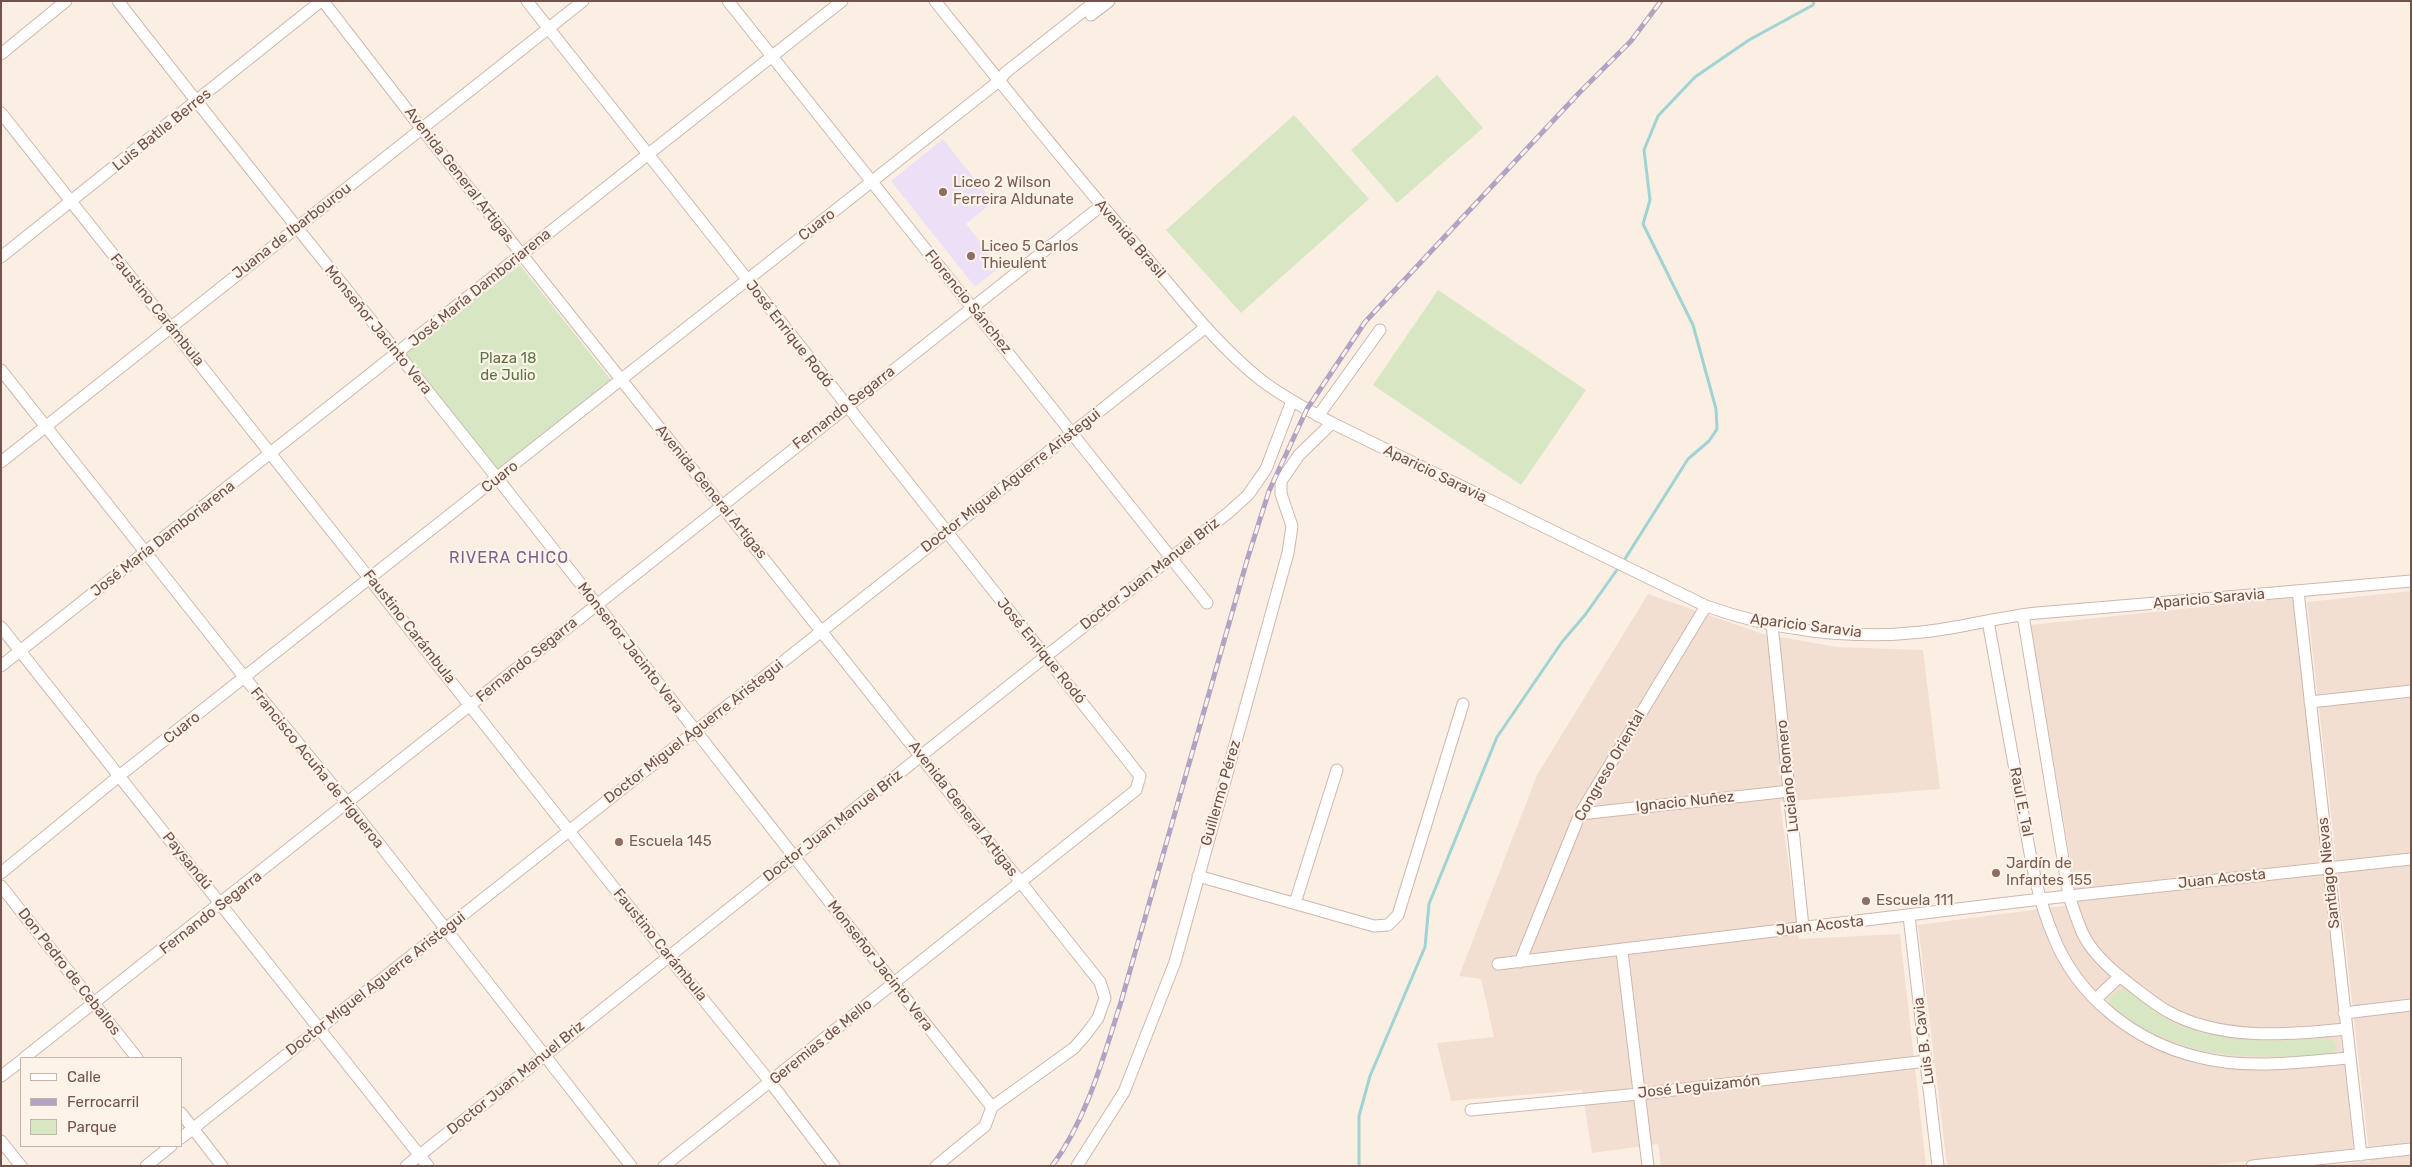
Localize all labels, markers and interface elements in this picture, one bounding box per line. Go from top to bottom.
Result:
street label: Luis Batlle Berres [109,85,215,175]
street label: Avenida General Artigas [400,104,518,246]
place label: Liceo 2 Wilson Ferreira Aldunate [953,174,1074,209]
street label: Juana de Ibarbourou [229,179,355,283]
marker: Liceo 2 Wilson Ferreira Aldunate [937,186,949,198]
street label: Avenida Brasil [1091,196,1169,282]
street label: Cuaro [795,205,839,245]
street label: José María Damboriarena [405,225,555,351]
place label: Liceo 5 Carlos Thieulent [981,238,1078,273]
street label: Florencio Sánchez [921,246,1015,358]
street label: Faustino Carámbula [106,250,208,370]
marker: Liceo 5 Carlos Thieulent [965,250,977,262]
street label: Monseñor Jacinto Vera [320,262,436,398]
street label: José Enrique Rodó [741,277,837,391]
park label: Plaza 18 de Julio [479,350,537,385]
street label: Fernando Segarra [789,362,899,454]
street label: Doctor Miguel Aguerre Aristegui [918,405,1104,557]
street label: Avenida General Artigas [651,421,771,563]
street label: Aparicio Saravia [1381,441,1489,507]
street label: Cuaro [478,457,522,497]
street label: José María Damboriarena [87,477,239,601]
street label: Doctor Juan Manuel Briz [1077,514,1223,634]
district label: RIVERA CHICO [447,548,571,568]
street label: Faustino Carámbula [359,566,459,688]
street label: Monseñor Jacinto Vera [573,579,687,717]
street label: Aparicio Saravia [2152,585,2266,613]
street label: José Enrique Rodó [993,594,1089,708]
street label: Aparicio Saravia [1749,610,1863,642]
street label: Fernando Segarra [473,614,581,706]
street label: Doctor Miguel Aguerre Aristegui [601,656,787,808]
street label: Francisco Acuña de Figueroa [246,684,388,852]
street label: Congreso Oriental [1571,707,1649,825]
street label: Cuaro [160,708,204,748]
street label: Luciano Romero [1773,719,1803,833]
street label: Avenida General Artigas [904,738,1022,880]
street label: Guillermo Pérez [1197,738,1245,848]
street label: Doctor Juan Manuel Briz [760,766,906,886]
street label: Raul E. Tal [2005,766,2037,838]
street label: Ignacio Nuñez [1635,788,1735,816]
street label: Santiago Nievas [2314,817,2344,929]
street label: Paysandú [158,829,216,893]
place label: Escuela 145 [629,833,712,851]
marker: Escuela 145 [613,836,625,848]
place label: Jardín de Infantes 155 [2006,855,2092,890]
street label: Juan Acosta [2177,865,2267,893]
street label: Fernando Segarra [156,867,266,959]
marker: Jardín de Infantes 155 [1990,867,2002,879]
street label: Faustino Carámbula [609,885,711,1005]
place label: Escuela 111 [1876,892,1953,910]
marker: Escuela 111 [1860,895,1872,907]
street label: Monseñor Jacinto Vera [823,897,937,1035]
street label: Don Pedro de Ceballos [14,905,124,1039]
street label: Doctor Miguel Aguerre Aristegui [283,908,469,1060]
street label: Juan Acosta [1775,912,1865,940]
street label: Geremias de Mello [766,995,876,1089]
street label: Luis B. Cavia [1910,996,1938,1086]
street label: Doctor Juan Manuel Briz [444,1017,588,1139]
legend [20,1057,182,1147]
text: Calle [67,1068,101,1086]
street label: José Leguizamón [1637,1072,1761,1102]
text: Ferrocarril [67,1093,139,1111]
text: Parque [67,1118,117,1136]

